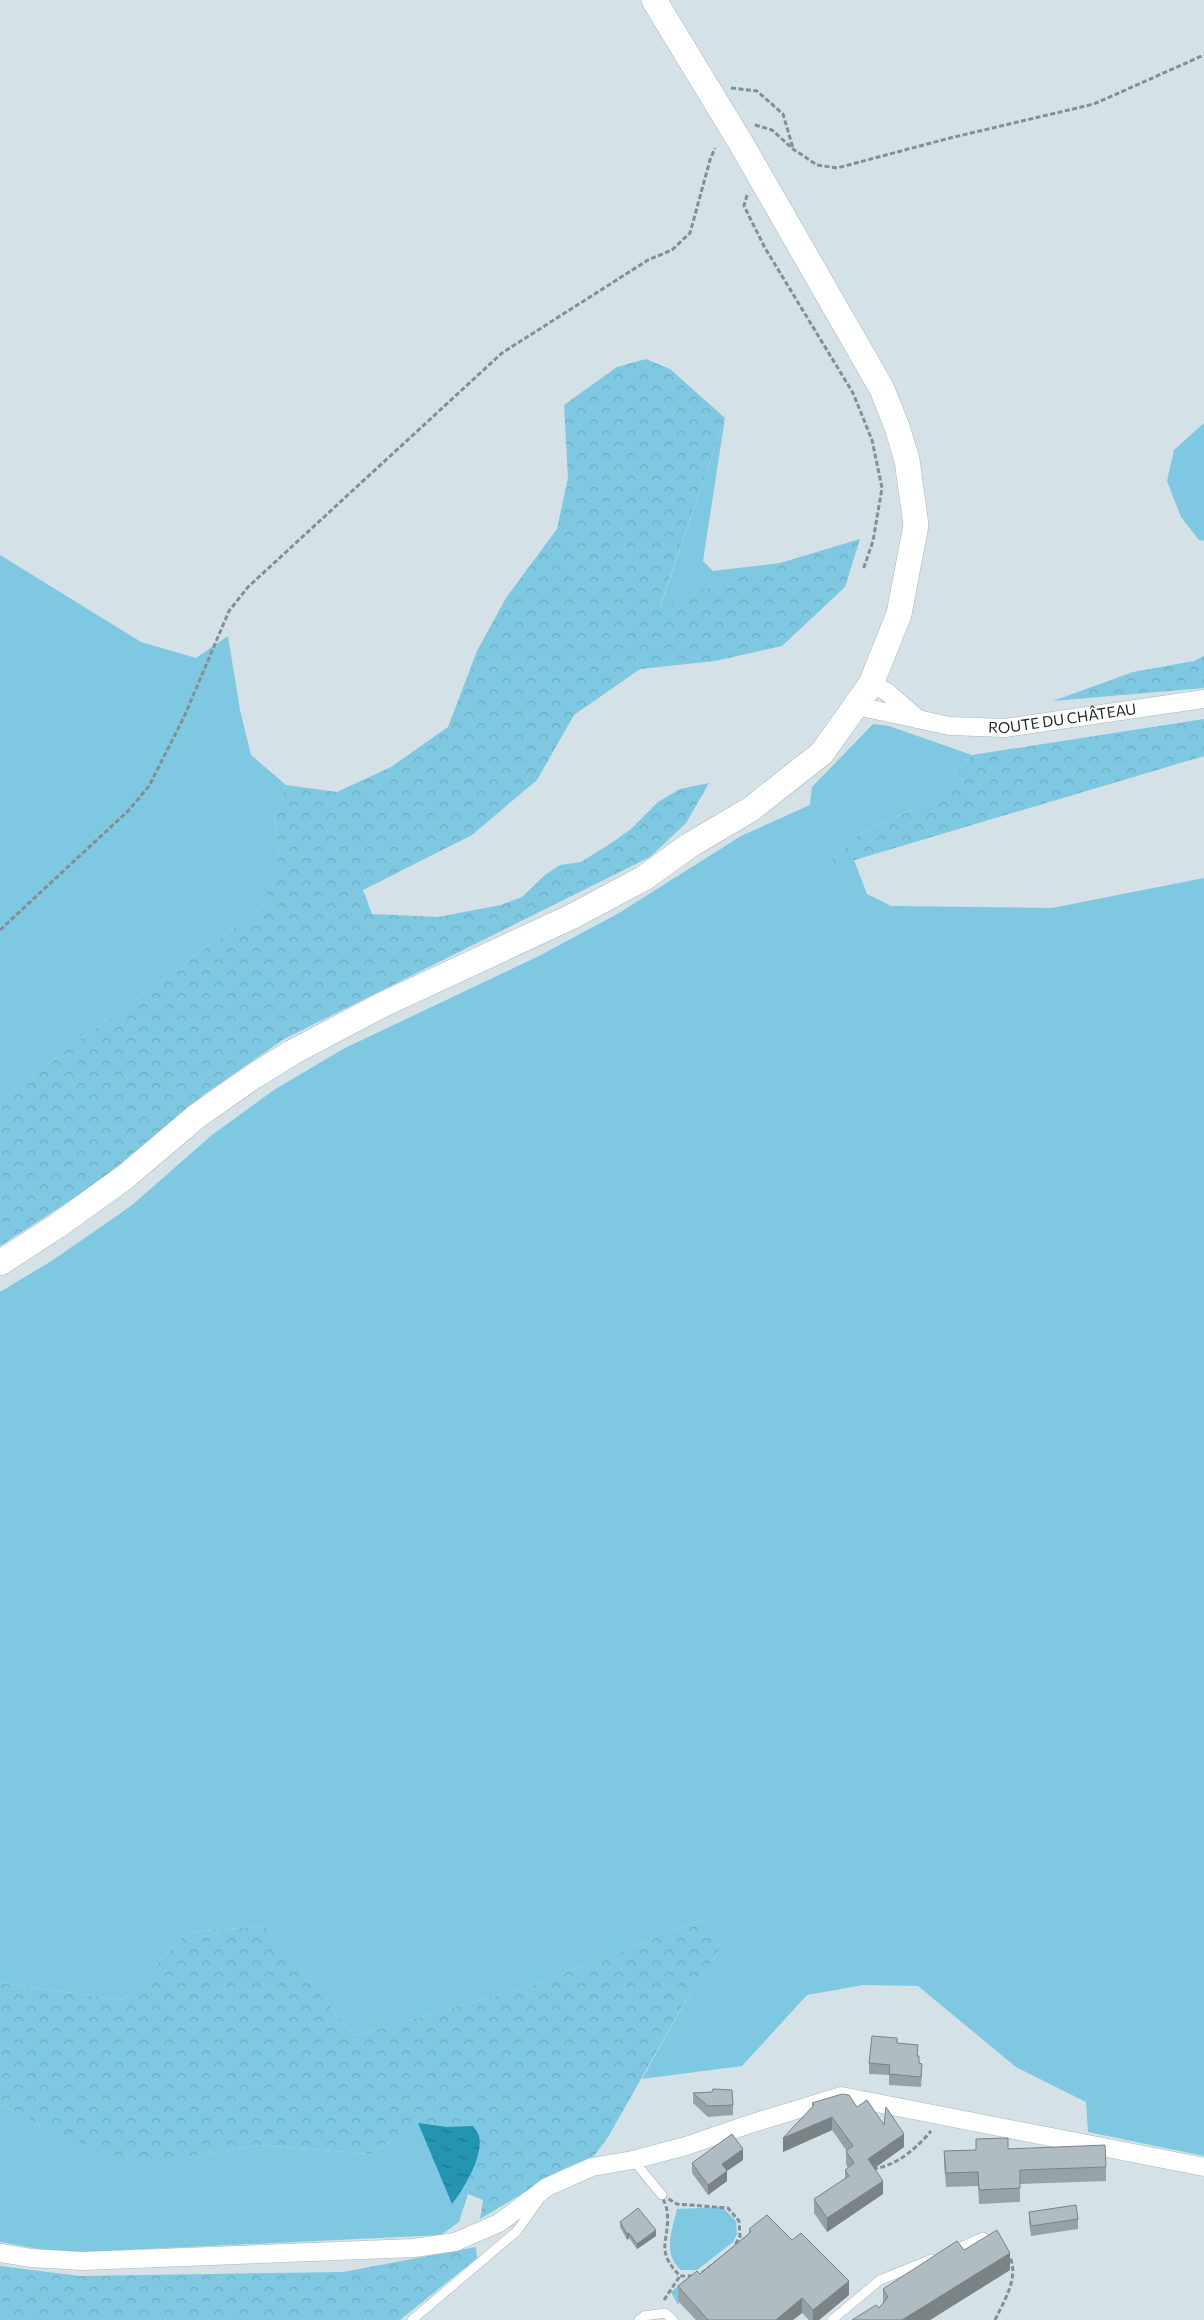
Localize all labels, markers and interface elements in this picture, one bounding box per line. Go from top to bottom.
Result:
street label: ROUTE DU CHÂTEAU [988,699,1137,736]

